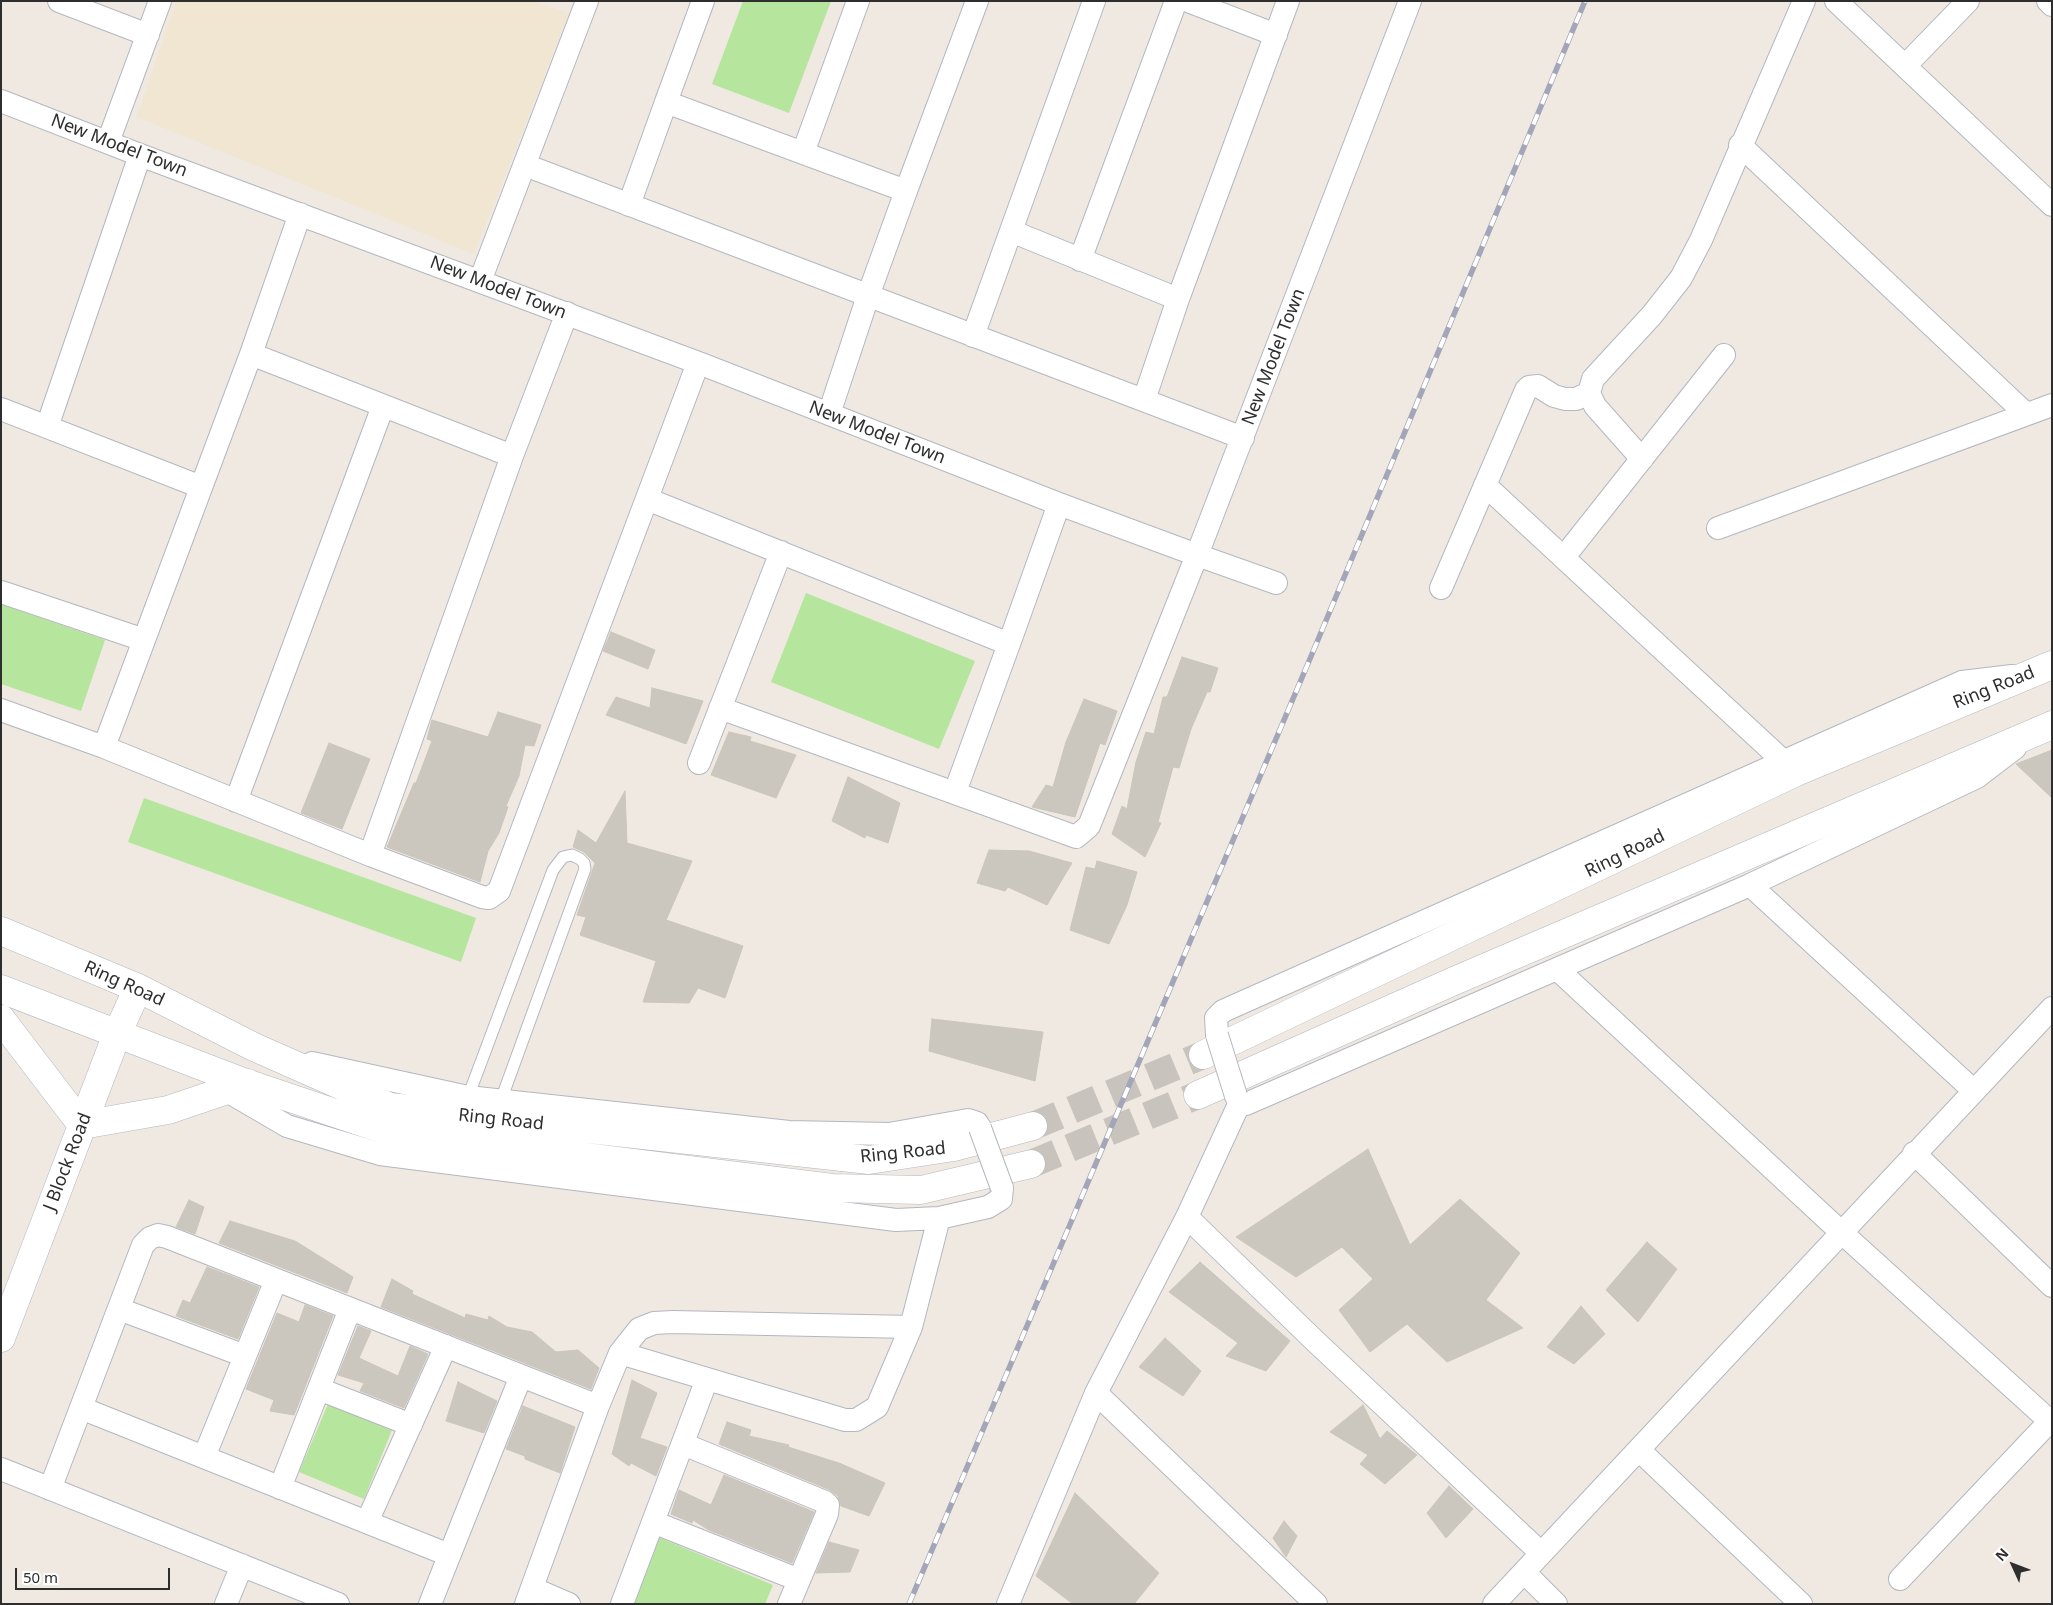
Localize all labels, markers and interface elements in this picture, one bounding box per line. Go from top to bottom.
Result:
street label: New Model Town [48,110,190,182]
street label: New Model Town [427,252,569,324]
street label: New Model Town [1238,286,1310,428]
street label: New Model Town [806,397,948,469]
street label: Ring Road [1950,662,2038,714]
street label: Ring Road [1582,825,1668,883]
street label: Ring Road [80,957,168,1011]
street label: Ring Road [457,1105,545,1135]
street label: J Block Road [39,1110,97,1214]
street label: Ring Road [859,1138,947,1168]
north arrow [1988,1540,2038,1590]
text: N [1991,1544,2012,1565]
scale bar [18,1558,172,1590]
text: 50 m [23,1567,58,1587]

